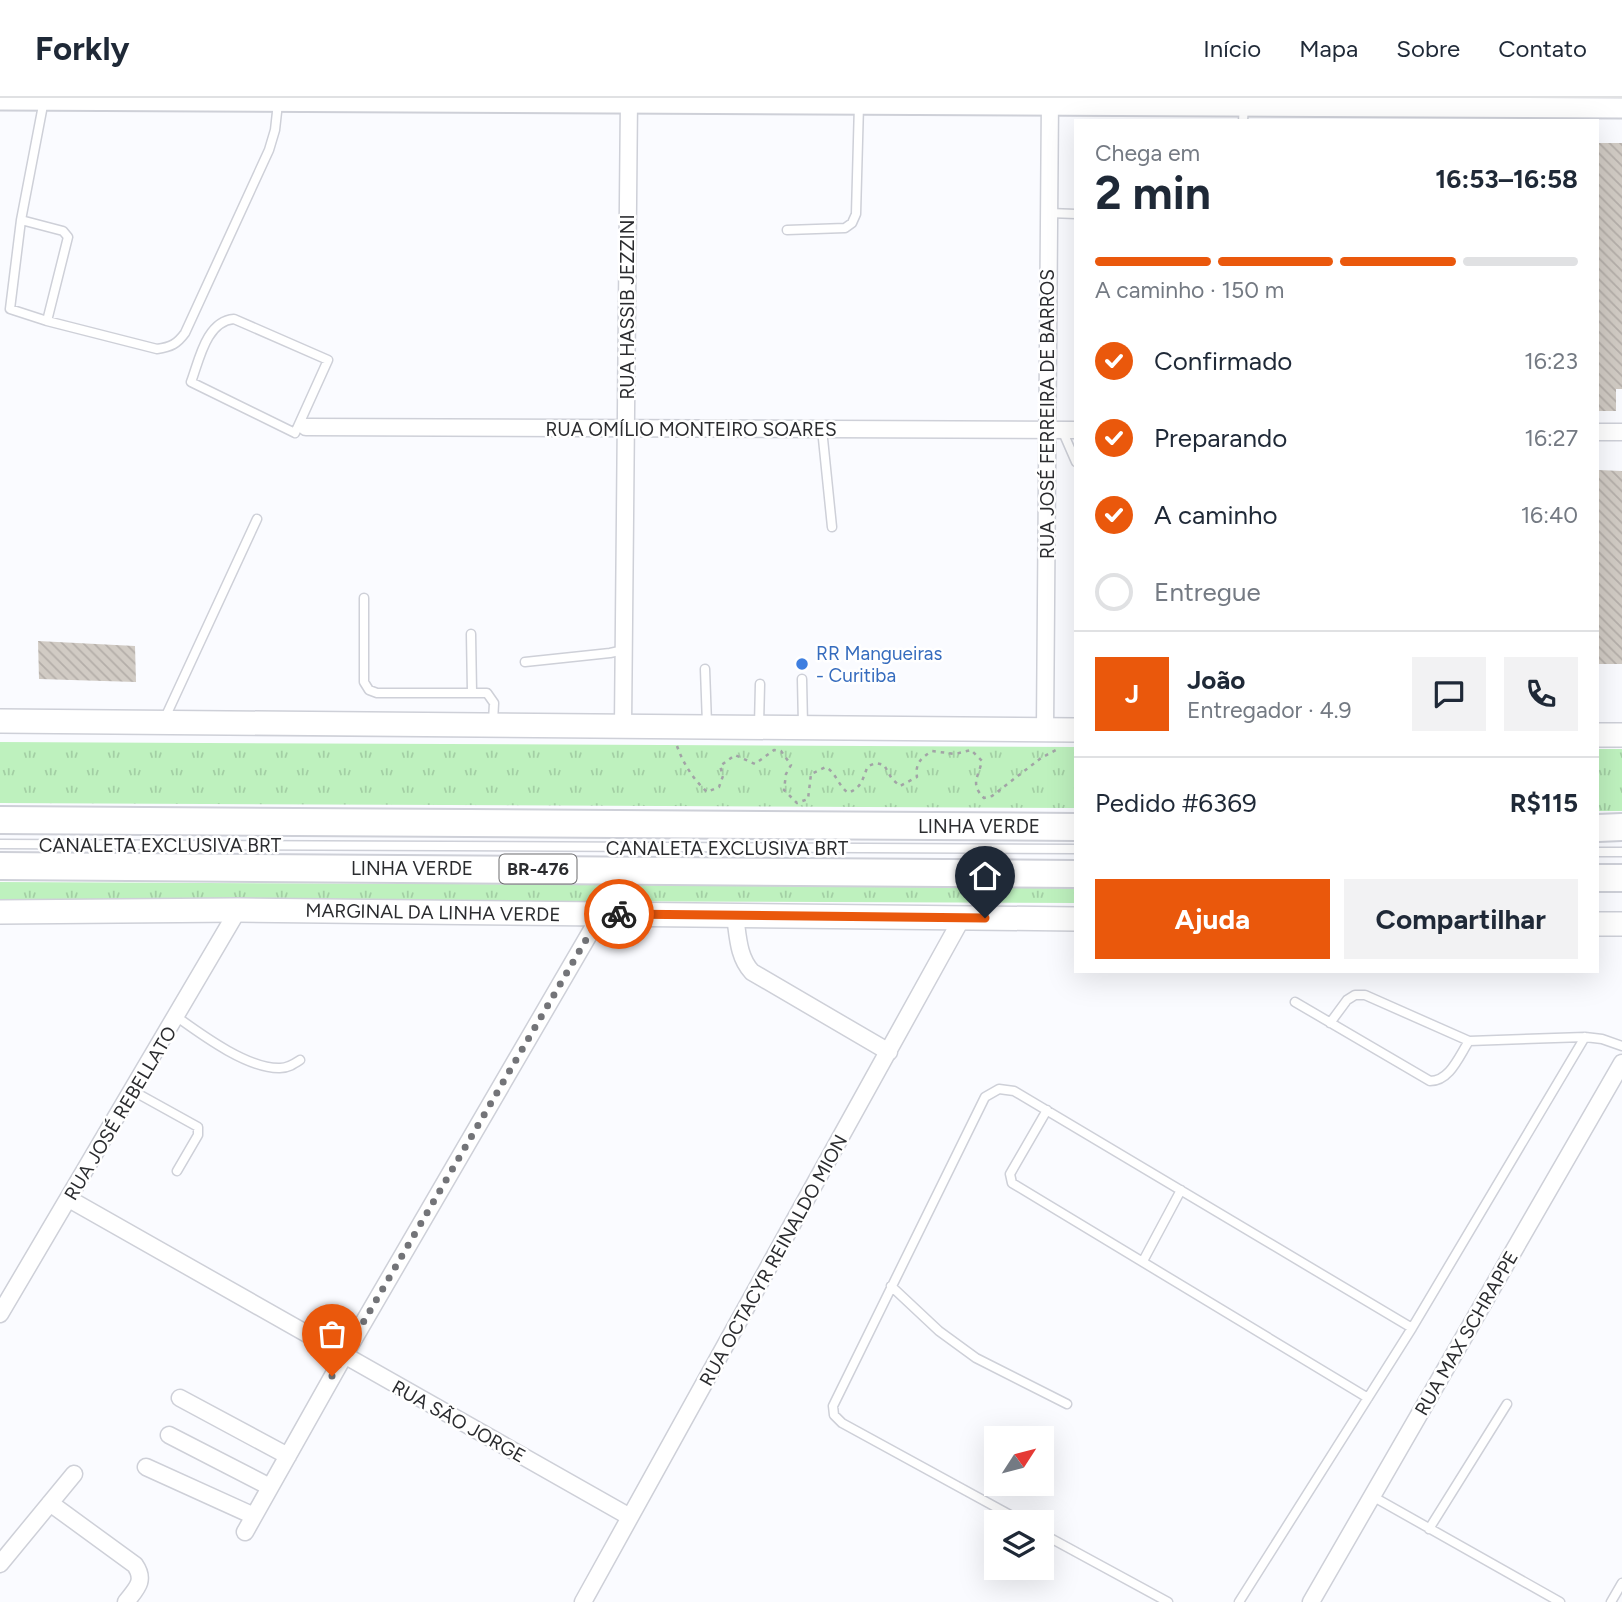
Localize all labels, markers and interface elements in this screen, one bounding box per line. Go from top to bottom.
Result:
text: Forkly [35,29,130,68]
text: Início [1203,34,1261,63]
text: Mapa [1299,34,1358,63]
text: Sobre [1396,34,1460,63]
text: Contato [1498,34,1587,63]
text: Chega em [1095,139,1200,167]
text: 16:53–16:58 [1435,163,1578,195]
text: 2 min [1095,165,1211,221]
street label: RUA HASSIB JEZZINI [616,214,639,400]
street label: RUA JOSÉ FERREIRA DE BARROS [1036,269,1059,559]
text: A caminho · 150 m [1095,276,1284,304]
icon: check [1095,342,1133,380]
text: Confirmado [1154,345,1292,377]
text: 16:23 [1524,347,1578,375]
street label: RUA OMÍLIO MONTEIRO SOARES [545,418,837,441]
icon: check [1095,419,1133,457]
text: Preparando [1154,422,1287,454]
text: 16:27 [1524,424,1578,452]
icon: check [1095,496,1133,534]
text: A caminho [1154,499,1278,531]
text: 16:40 [1521,501,1578,529]
text: Entregue [1154,576,1261,608]
place label: RR Mangueiras - Curitiba [816,642,942,687]
marker: RR Mangueiras - Curitiba [794,656,810,672]
button: chat [1412,657,1486,731]
button: phone [1504,657,1578,731]
text: João [1187,664,1245,696]
text: J [1125,678,1139,710]
text: Entregador · 4.9 [1187,696,1352,724]
text: Pedido #6369 [1095,787,1257,819]
text: R$115 [1510,787,1578,819]
street label: LINHA VERDE [918,815,1040,838]
street label: CANALETA EXCLUSIVA BRT [39,834,282,857]
street label: CANALETA EXCLUSIVA BRT [606,837,849,860]
pin [955,846,1015,918]
road number: BR-476 [500,854,576,884]
street label: LINHA VERDE [351,857,473,880]
icon: home [966,857,1004,895]
courier [584,879,654,949]
button: Ajuda [1095,879,1330,959]
button: Compartilhar [1344,879,1578,959]
icon: bike [600,895,638,933]
street label: MARGINAL DA LINHA VERDE [305,899,561,926]
street label: RUA JOSÉ REBELLATO [59,1022,181,1204]
street label: RUA OCTACYR REINALDO MION [695,1131,852,1390]
street label: RUA MAX SCHRAPPE [1410,1247,1523,1419]
pin [302,1304,362,1376]
icon: bag [313,1315,351,1353]
street label: RUA SÃO JORGE [388,1375,529,1468]
north arrow [984,1426,1054,1496]
map controls [984,1426,1054,1580]
button: layers [984,1510,1054,1580]

